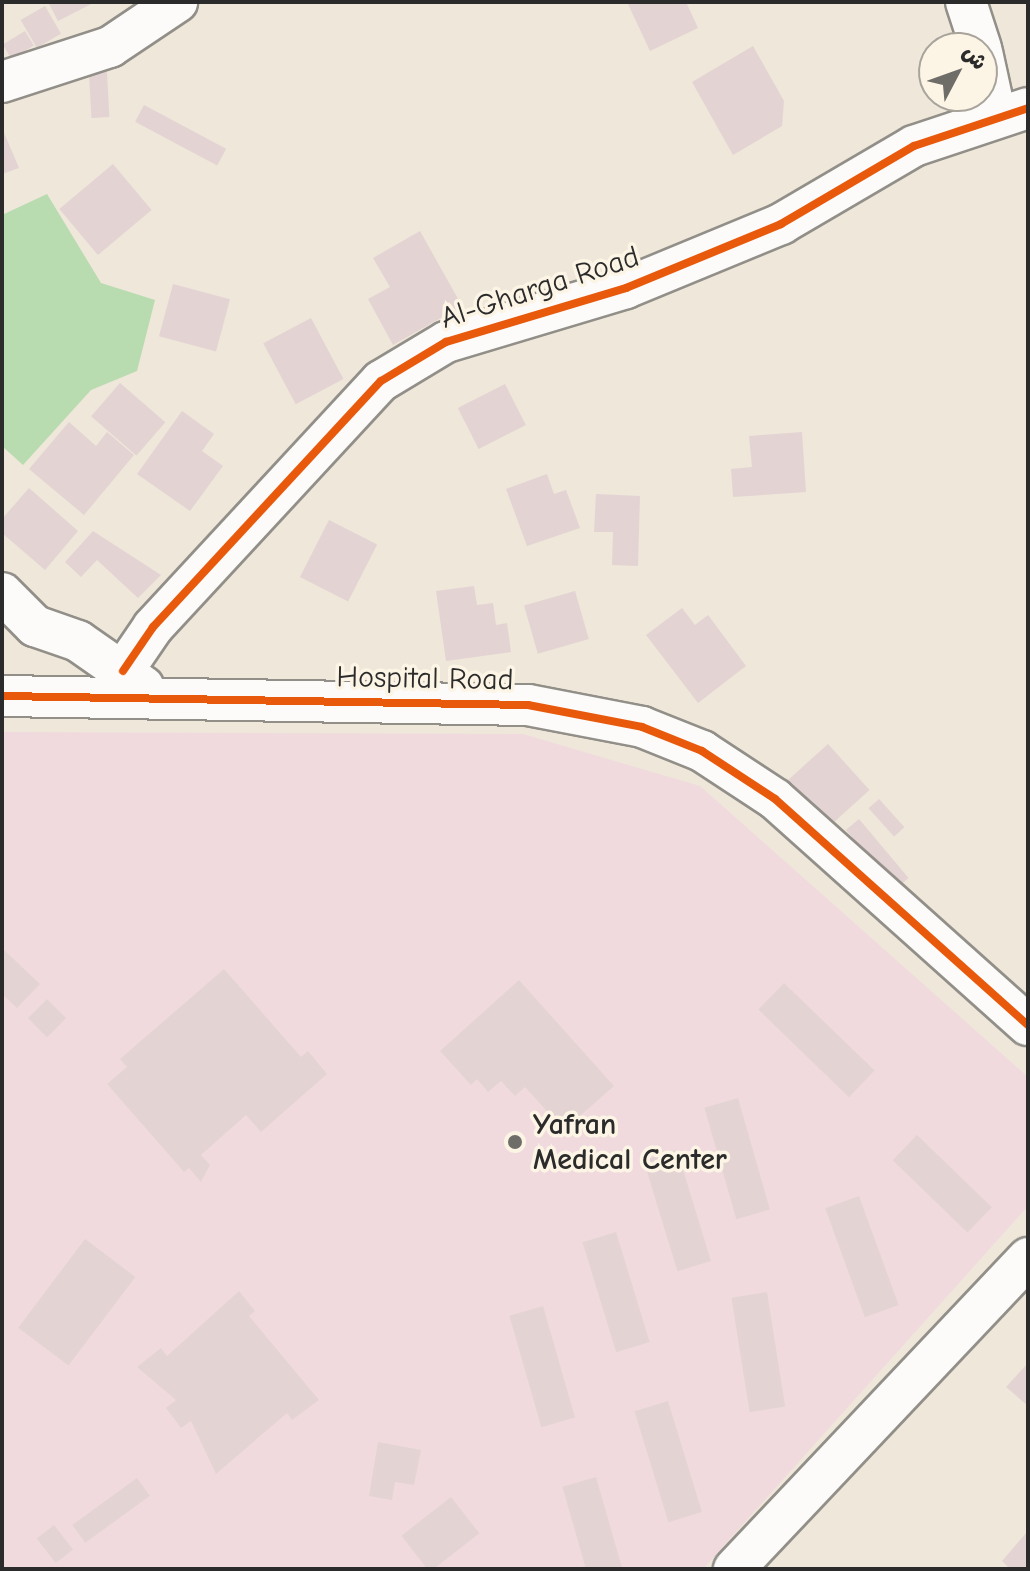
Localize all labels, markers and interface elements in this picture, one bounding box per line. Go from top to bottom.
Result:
north arrow [918,32,998,112]
text: ش [957,40,992,75]
street label: Al-Gharga Road [436,239,644,337]
street label: Hospital Road [336,659,514,699]
place label: Yafran Medical Center [533,1107,727,1178]
marker: Yafran Medical Center [504,1131,526,1153]

